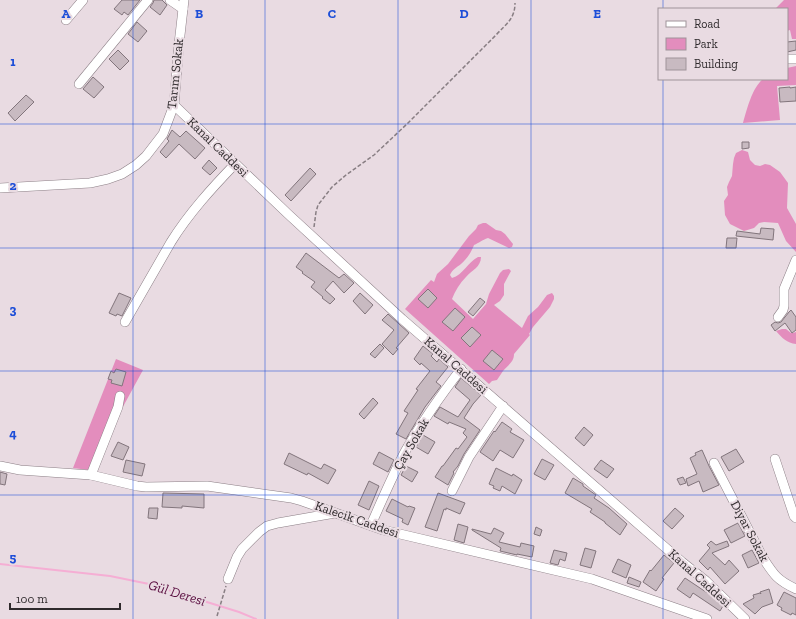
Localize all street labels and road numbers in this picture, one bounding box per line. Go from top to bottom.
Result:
street label: Tarım Sokak [164,38,186,110]
street label: Kanal Caddesi [184,114,252,180]
street label: Kanal Caddesi [421,333,491,397]
street label: Çay Sokak [390,415,432,472]
street label: Kalecik Caddesi [313,498,401,541]
street label: Diyar Sokak [728,498,772,564]
street label: Kanal Caddesi [666,546,735,610]

